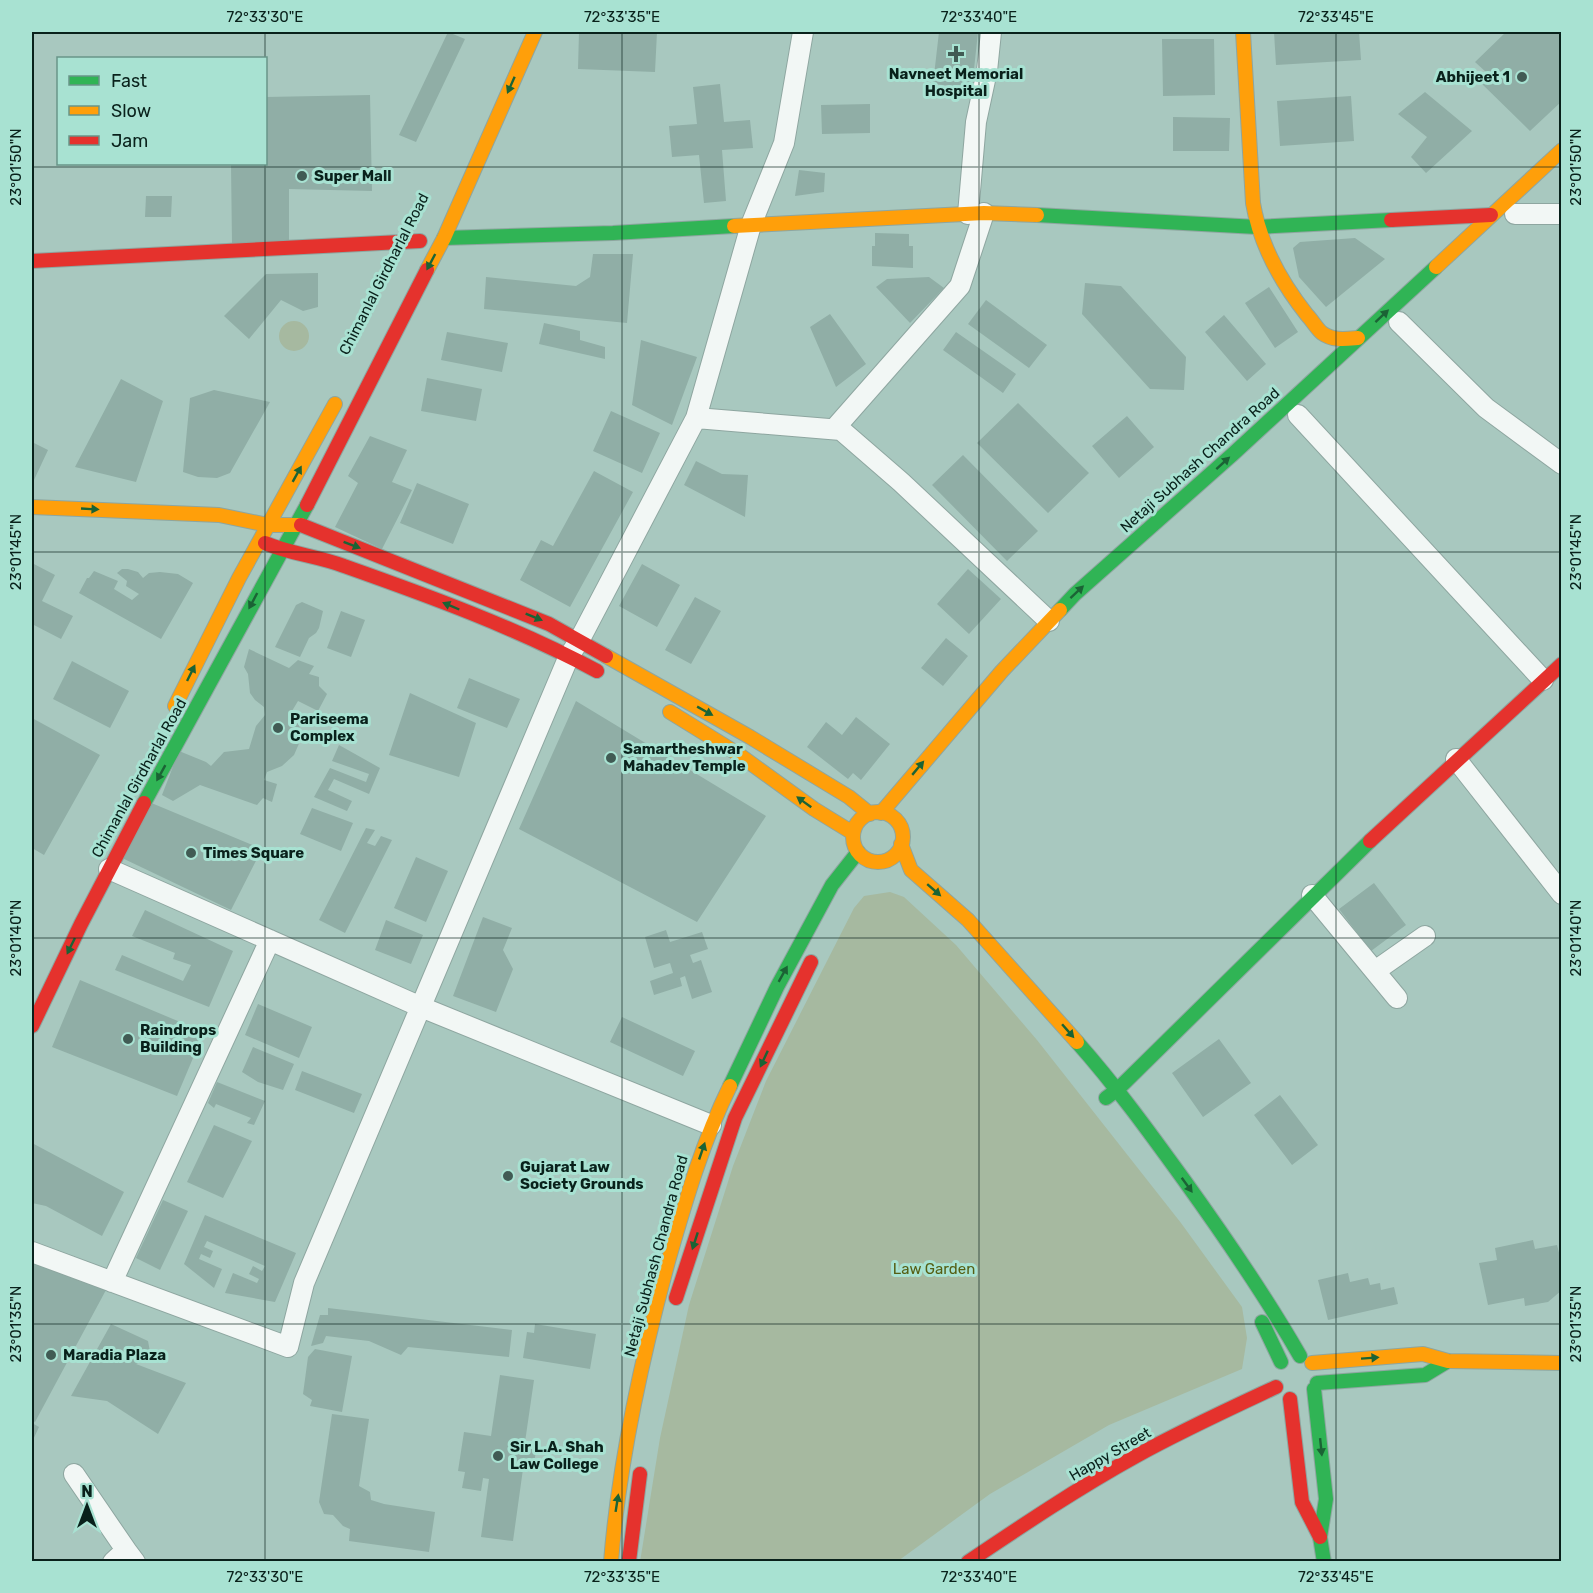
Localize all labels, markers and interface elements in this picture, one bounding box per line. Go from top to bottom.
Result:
text: 72°33'30"E [227,8,303,26]
text: 72°33'35"E [584,8,660,26]
text: 72°33'40"E [941,8,1017,26]
text: 72°33'45"E [1298,8,1374,26]
marker: Navneet Memorial Hospital [947,45,965,63]
legend [57,57,267,165]
place label: Navneet Memorial Hospital [889,65,1023,100]
place label: Abhijeet 1 [1436,68,1510,86]
text: Fast [111,70,147,92]
marker: Abhijeet 1 [1515,70,1529,84]
one-way arrow [506,76,516,94]
text: Slow [111,100,151,122]
text: 23°01'50"N [7,128,25,206]
text: 23°01'50"N [1567,128,1585,206]
text: Jam [111,130,148,152]
place label: Super Mall [314,167,392,185]
marker: Super Mall [295,169,309,183]
street label: Chimanlal Girdharlal Road [335,190,433,358]
one-way arrow [426,254,436,271]
one-way arrow [1374,309,1389,323]
street label: Netaji Subhash Chandra Road [1117,384,1283,536]
one-way arrow [1215,457,1230,470]
one-way arrow [292,465,302,482]
one-way arrow [80,505,99,514]
text: 23°01'45"N [7,514,25,590]
text: 23°01'45"N [1567,514,1585,590]
one-way arrow [344,541,362,551]
one-way arrow [1070,585,1085,599]
one-way arrow [248,593,258,610]
one-way arrow [442,600,460,610]
one-way arrow [525,612,543,622]
one-way arrow [187,664,196,681]
street label: Chimanlal Girdharlal Road [88,695,190,861]
one-way arrow [696,706,713,716]
place label: Pariseema Complex [290,710,369,745]
marker: Pariseema Complex [271,721,285,735]
place label: Samartheshwar Mahadev Temple [623,740,746,775]
marker: Samartheshwar Mahadev Temple [604,751,618,765]
one-way arrow [911,761,924,776]
one-way arrow [156,765,166,782]
one-way arrow [796,796,812,808]
place label: Times Square [203,844,304,862]
marker: Times Square [184,846,198,860]
one-way arrow [926,883,941,896]
text: 23°01'40"N [7,900,25,976]
text: 23°01'40"N [1567,900,1585,976]
one-way arrow [66,937,75,954]
one-way arrow [778,965,788,982]
place label: Raindrops Building [140,1021,216,1056]
one-way arrow [1061,1023,1074,1038]
marker: Raindrops Building [121,1032,135,1046]
one-way arrow [759,1050,768,1067]
one-way arrow [698,1142,708,1160]
street label: Netaji Subhash Chandra Road [620,1153,692,1359]
place label: Gujarat Law Society Grounds [520,1158,644,1193]
marker: Gujarat Law Society Grounds [501,1169,515,1183]
one-way arrow [1181,1178,1193,1193]
one-way arrow [690,1232,699,1250]
park label: Law Garden [893,1260,975,1278]
text: 23°01'35"N [7,1286,25,1362]
text: 23°01'35"N [1567,1286,1585,1362]
place label: Maradia Plaza [63,1346,166,1364]
marker: Maradia Plaza [44,1348,58,1362]
one-way arrow [1361,1354,1380,1363]
street label: Happy Street [1066,1423,1154,1485]
place label: Sir L.A. Shah Law College [510,1438,604,1473]
one-way arrow [1316,1438,1326,1457]
marker: Sir L.A. Shah Law College [491,1449,505,1463]
north arrow [57,1476,117,1536]
text: N [81,1482,93,1501]
one-way arrow [612,1494,621,1513]
text: 72°33'30"E [227,1568,303,1586]
text: 72°33'35"E [584,1568,660,1586]
text: 72°33'40"E [941,1568,1017,1586]
text: 72°33'45"E [1298,1568,1374,1586]

